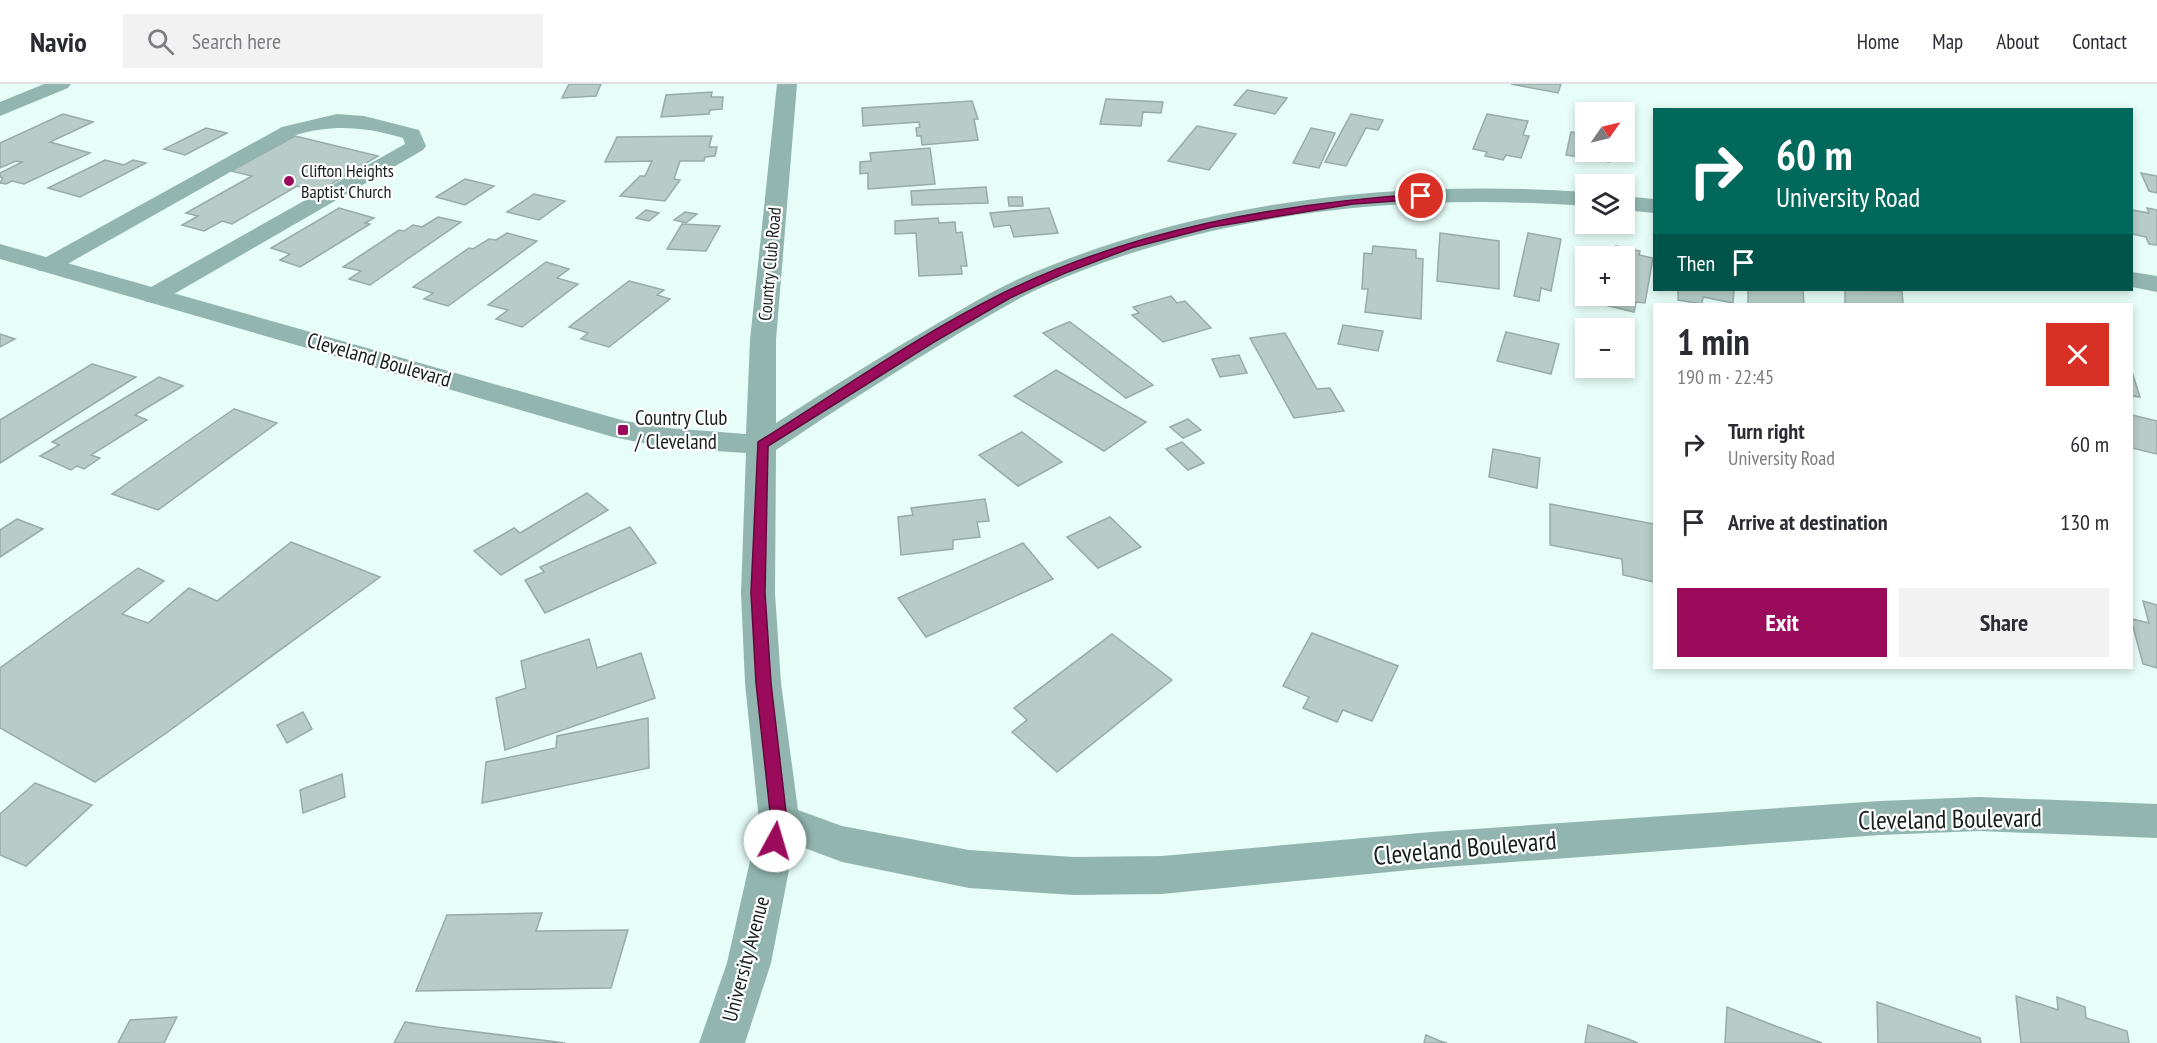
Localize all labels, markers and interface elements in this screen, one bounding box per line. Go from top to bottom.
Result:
search box [123,14,543,68]
text: Navio [30,23,87,60]
icon: search [144,25,177,58]
text: Search here [192,27,281,55]
text: Home [1857,28,1899,55]
text: Map [1932,28,1963,55]
text: About [1996,28,2039,55]
text: Contact [2072,28,2127,55]
north arrow [1575,102,1635,162]
map controls [1575,102,1635,378]
text: 60 m [1776,127,1853,182]
icon: right [1677,132,1755,210]
place label: Clifton Heights Baptist Church [301,159,394,203]
pin [1395,170,1446,221]
marker: Clifton Heights Baptist Church [282,174,296,188]
button: layers [1575,174,1635,234]
icon: arrive [1404,179,1437,212]
text: University Road [1776,180,1920,214]
street label: Country Club Road [753,206,786,322]
button: + [1575,246,1635,306]
icon: arrive [1727,246,1760,279]
text: Then [1677,249,1715,277]
button: − [1575,318,1635,378]
text: 1 min [1677,318,1750,365]
button: close [2046,323,2109,386]
street label: Cleveland Boulevard [304,326,454,393]
text: 190 m · 22:45 [1677,364,1774,390]
place label: Country Club / Cleveland [634,404,727,455]
text: Turn right [1728,417,1805,445]
marker: Country Club / Cleveland [616,423,630,437]
icon: right [1677,428,1710,461]
text: 60 m [2070,430,2109,458]
text: University Road [1728,445,1835,471]
icon: arrive [1677,506,1710,539]
text: Arrive at destination [1728,508,1888,536]
text: 130 m [2060,508,2109,536]
button: Exit [1677,588,1887,657]
button: Share [1899,588,2109,657]
street label: Cleveland Boulevard [1858,800,2042,837]
position arrow [743,809,807,873]
street label: Cleveland Boulevard [1372,823,1558,872]
street label: University Avenue [716,893,775,1025]

